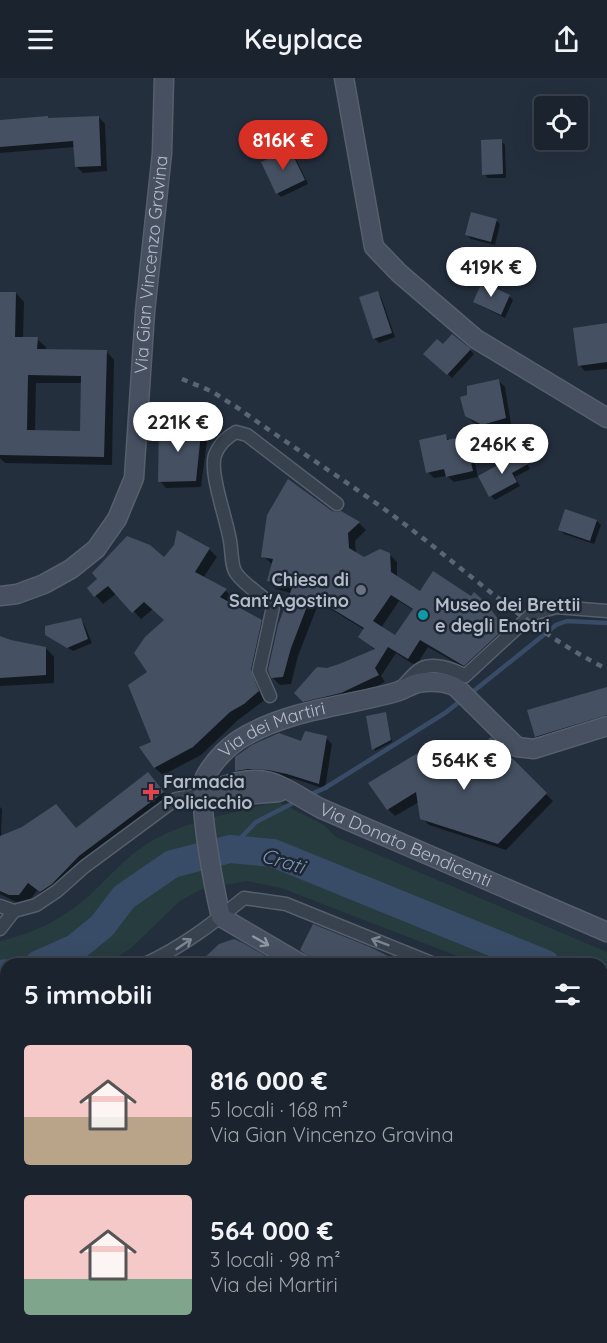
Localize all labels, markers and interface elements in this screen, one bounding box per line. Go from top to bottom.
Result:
text: Keyplace [244,22,363,56]
icon: menu [24,23,57,56]
icon: share [550,23,583,56]
map controls [534,96,588,150]
button: locate [534,96,588,150]
pin: 816K € [234,120,332,171]
text: 816K € [252,127,314,152]
street label: Via Gian Vincenzo Gravina [129,154,173,374]
pin: 419K € [442,247,540,298]
text: 419K € [460,254,522,279]
pin: 221K € [129,402,227,453]
text: 221K € [147,409,209,434]
pin: 246K € [453,424,551,475]
text: 246K € [469,431,535,456]
place label: Chiesa di Sant'Agostino [229,568,349,612]
marker: Chiesa di Sant'Agostino [354,583,368,597]
place label: Museo dei Brettii e degli Enotri [435,593,580,637]
marker: Museo dei Brettii e degli Enotri [416,608,430,622]
street label: Via dei Martiri [213,696,327,762]
pin: 564K € [415,740,513,791]
text: 564K € [431,747,497,772]
place label: Farmacia Policicchio [163,770,252,814]
marker: Farmacia Policicchio [144,785,158,799]
street label: Via Donato Bendicenti [316,797,496,892]
water label: Crati [259,842,310,880]
one-way arrow [252,935,269,947]
one-way arrow [372,936,390,947]
one-way arrow [176,937,193,950]
text: 5 immobili [24,978,152,1011]
icon: filters [551,978,584,1011]
text: 816 000 € [210,1064,328,1097]
icon: home [72,1069,144,1141]
text: 5 locali · 168 m² [210,1097,348,1122]
text: Via Gian Vincenzo Gravina [210,1122,454,1147]
text: 564 000 € [210,1214,333,1247]
icon: home [72,1219,144,1291]
text: 3 locali · 98 m² [210,1247,341,1272]
text: Via dei Martiri [210,1272,338,1297]

